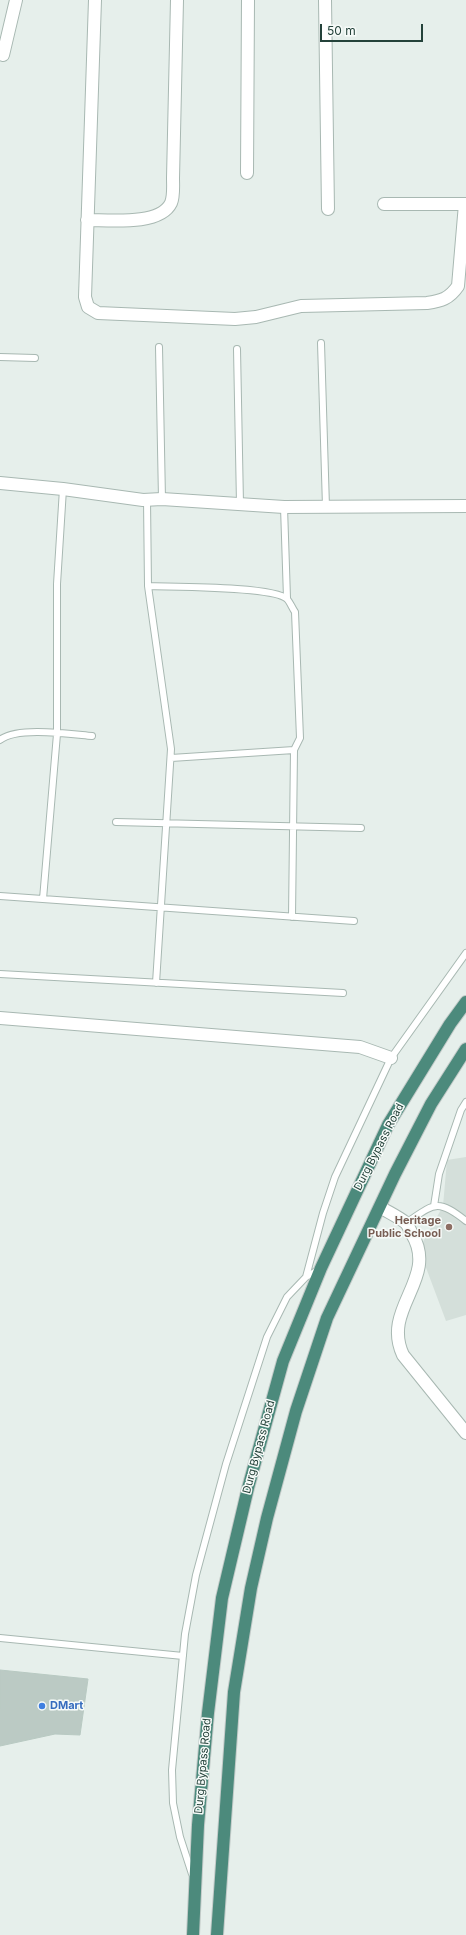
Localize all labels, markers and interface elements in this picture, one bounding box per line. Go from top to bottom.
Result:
scale bar [322,16,425,42]
text: 50 m [327,23,356,38]
street label: Durg Bypass Road [351,1101,407,1193]
place label: Heritage Public School [368,1214,441,1240]
marker: Heritage Public School [444,1222,454,1232]
street label: Durg Bypass Road [240,1399,278,1495]
place label: DMart [50,1699,83,1713]
marker: DMart [37,1701,47,1711]
street label: Durg Bypass Road [192,1718,214,1814]

